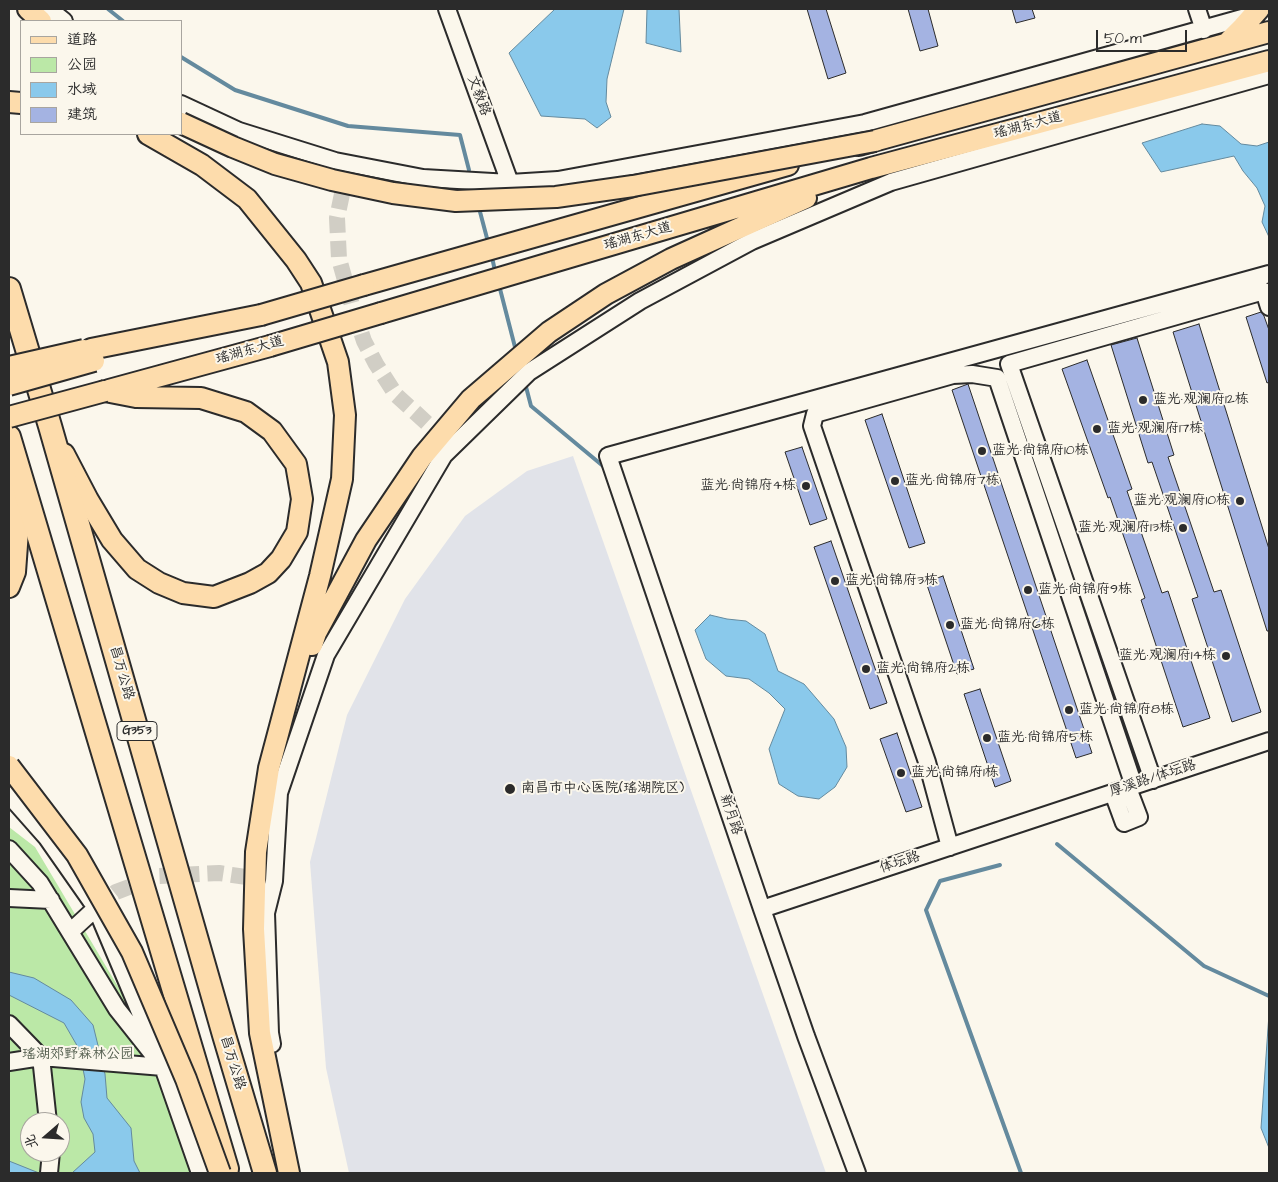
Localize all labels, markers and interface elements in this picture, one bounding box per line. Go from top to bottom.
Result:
legend [20,20,182,135]
scale bar [1098,20,1189,52]
text: 50 m [1104,28,1142,49]
text: 道路 [67,29,97,50]
text: 公园 [67,54,97,75]
street label: 文教路 [463,73,493,119]
text: 水域 [67,79,97,100]
text: 建筑 [67,104,97,125]
street label: 瑶湖东大道 [992,109,1064,143]
street label: 瑶湖东大道 [602,219,674,255]
street label: 瑶湖东大道 [214,333,286,369]
place label: 蓝光·观澜府12栋 [1153,392,1249,408]
marker: 蓝光·观澜府12栋 [1137,394,1149,406]
place label: 蓝光·观澜府17栋 [1107,421,1203,437]
marker: 蓝光·观澜府17栋 [1091,423,1103,435]
place label: 蓝光·尚锦府10栋 [992,443,1089,459]
marker: 蓝光·尚锦府10栋 [976,445,988,457]
place label: 蓝光·尚锦府7栋 [905,473,1000,489]
marker: 蓝光·尚锦府7栋 [889,475,901,487]
place label: 蓝光·尚锦府4栋 [701,478,796,494]
marker: 蓝光·尚锦府4栋 [800,480,812,492]
place label: 蓝光·观澜府10栋 [1133,493,1230,509]
marker: 蓝光·观澜府10栋 [1234,495,1246,507]
place label: 蓝光·观澜府13栋 [1078,520,1173,536]
marker: 蓝光·观澜府13栋 [1177,522,1189,534]
place label: 蓝光·尚锦府3栋 [845,573,938,589]
marker: 蓝光·尚锦府3栋 [829,575,841,587]
place label: 蓝光·尚锦府9栋 [1038,582,1132,598]
marker: 蓝光·尚锦府9栋 [1022,584,1034,596]
place label: 蓝光·尚锦府6栋 [960,617,1055,633]
marker: 蓝光·尚锦府6栋 [944,619,956,631]
street label: 昌万公路 [105,644,137,702]
place label: 蓝光·观澜府14栋 [1119,648,1216,664]
marker: 蓝光·观澜府14栋 [1220,650,1232,662]
place label: 蓝光·尚锦府2栋 [876,661,970,677]
marker: 蓝光·尚锦府2栋 [860,663,872,675]
place label: 蓝光·尚锦府8栋 [1079,702,1174,718]
marker: 蓝光·尚锦府8栋 [1063,704,1075,716]
road number: G353 [117,721,157,740]
place label: 蓝光·尚锦府5栋 [997,730,1093,746]
marker: 蓝光·尚锦府5栋 [981,732,993,744]
street label: 厚溪路/体坛路 [1107,757,1199,801]
place label: 蓝光·尚锦府1栋 [911,765,999,781]
marker: 蓝光·尚锦府1栋 [895,767,907,779]
place label: 南昌市中心医院(瑶湖院区) [521,781,684,797]
marker: 南昌市中心医院(瑶湖院区) [503,782,517,796]
street label: 新月路 [715,792,745,838]
street label: 体坛路 [877,849,923,877]
street label: 昌万公路 [216,1034,248,1092]
park label: 瑶湖郊野森林公园 [22,1047,134,1063]
north arrow [20,1112,70,1162]
text: 北 [20,1132,43,1151]

